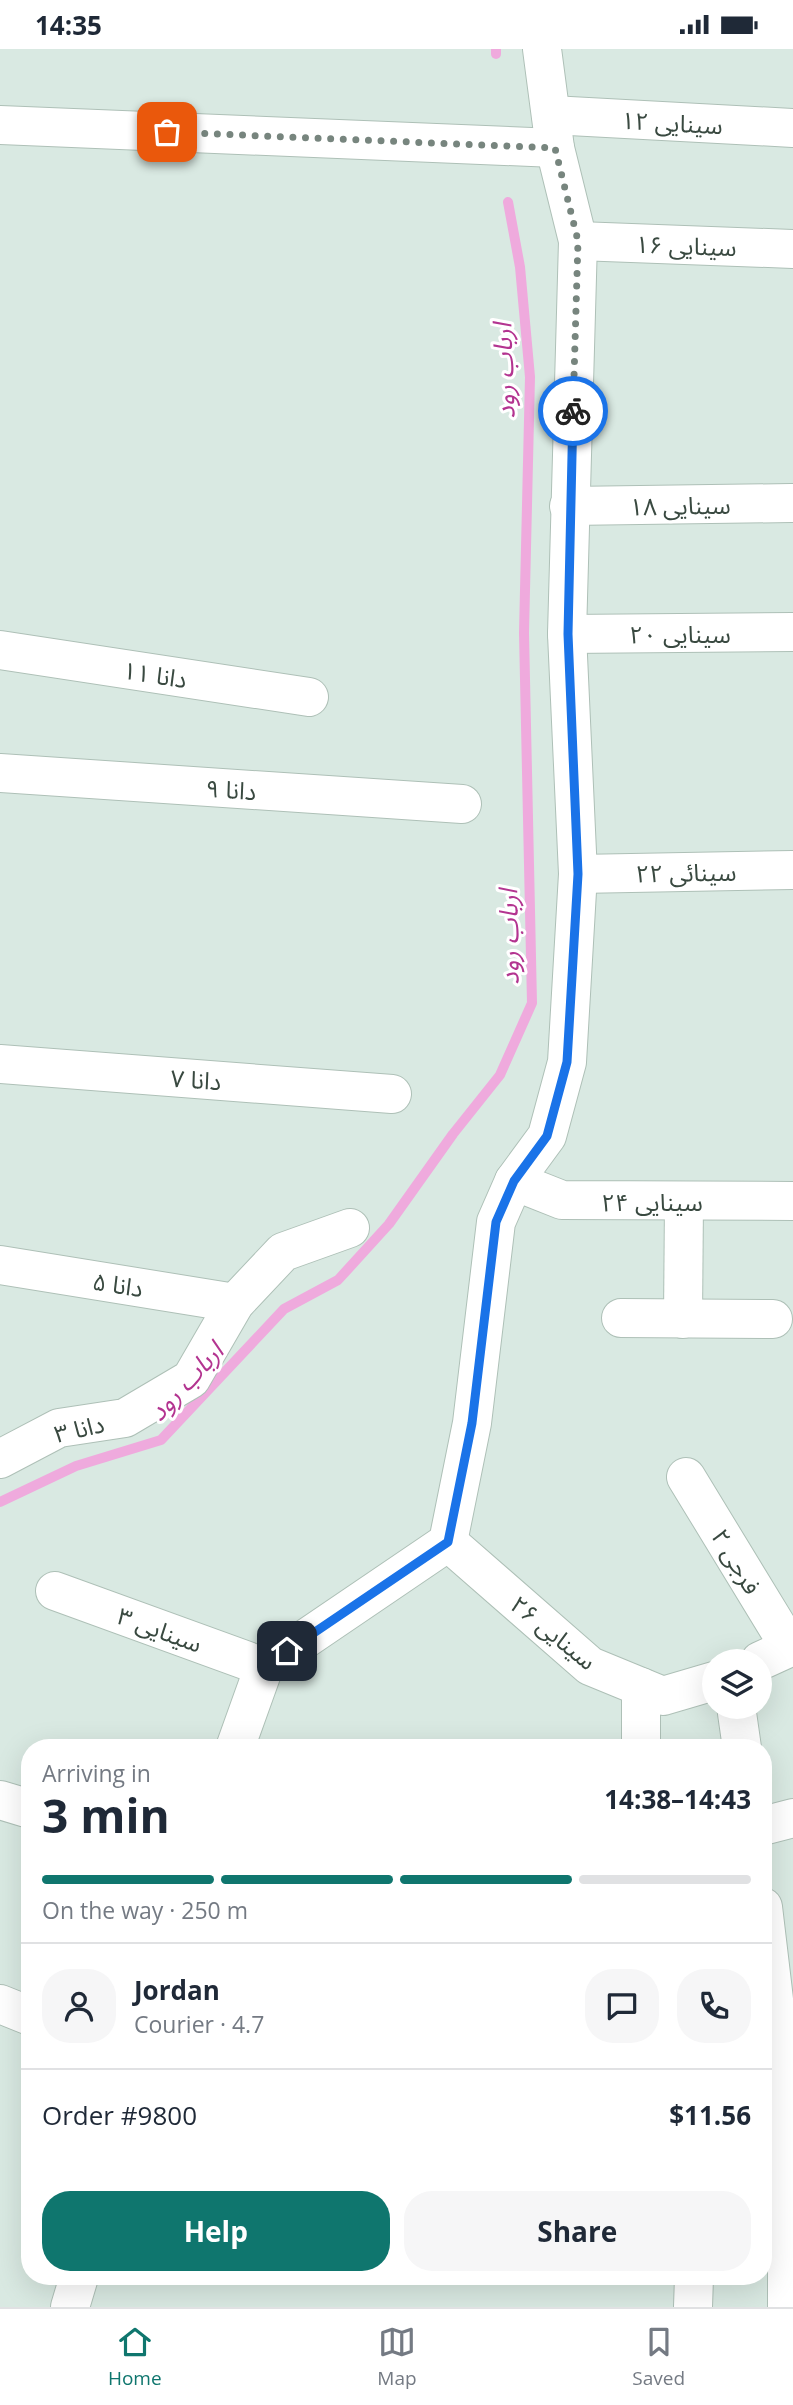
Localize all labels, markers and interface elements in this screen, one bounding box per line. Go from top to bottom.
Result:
text: 14:35 [35,7,102,43]
pin [137,102,197,162]
street label: سینایی ۱۲ [620,103,724,141]
icon: bag [148,113,186,151]
street label: سینایی ۱۶ [635,227,737,263]
water label: ارباب رود [483,320,523,419]
courier [538,376,608,446]
icon: bike [554,392,592,430]
street label: سینایی ۱۸ [629,488,731,522]
street label: سینایی ۲۰ [629,617,731,650]
street label: دانا ۱۱ [121,653,189,695]
street label: دانا ۹ [205,771,257,807]
street label: سینائی ۲۲ [635,855,737,889]
water label: ارباب رود [489,886,527,985]
street label: دانا ۷ [170,1061,222,1097]
street label: سینایی ۲۴ [601,1185,703,1218]
street label: دانا ۵ [90,1264,146,1304]
water label: ارباب رود [139,1332,233,1428]
street label: دانا ۳ [51,1406,107,1450]
street label: فرجی ۲ [705,1522,769,1600]
street label: سینایی ۲۶ [504,1587,604,1677]
street label: سینایی ۳ [113,1598,207,1660]
pin [257,1621,317,1681]
icon: home [268,1632,306,1670]
map controls [702,1649,772,1719]
button: layers [702,1649,772,1719]
text: Arriving in [42,1757,151,1789]
text: 14:38–14:43 [604,1781,751,1817]
text: 3 min [42,1784,170,1846]
text: On the way · 250 m [42,1894,248,1926]
button: person [42,1969,116,2043]
button: chat [585,1969,659,2043]
button: phone [677,1969,751,2043]
text: Jordan [134,1972,220,2008]
text: Courier · 4.7 [134,2008,264,2040]
text: Order #9800 [42,2097,197,2133]
text: $11.56 [669,2097,751,2133]
button: Help [42,2191,390,2271]
button: Share [404,2191,751,2271]
tab: Home [108,2323,162,2391]
tab: Map [377,2323,417,2391]
tab: Saved [632,2323,685,2391]

